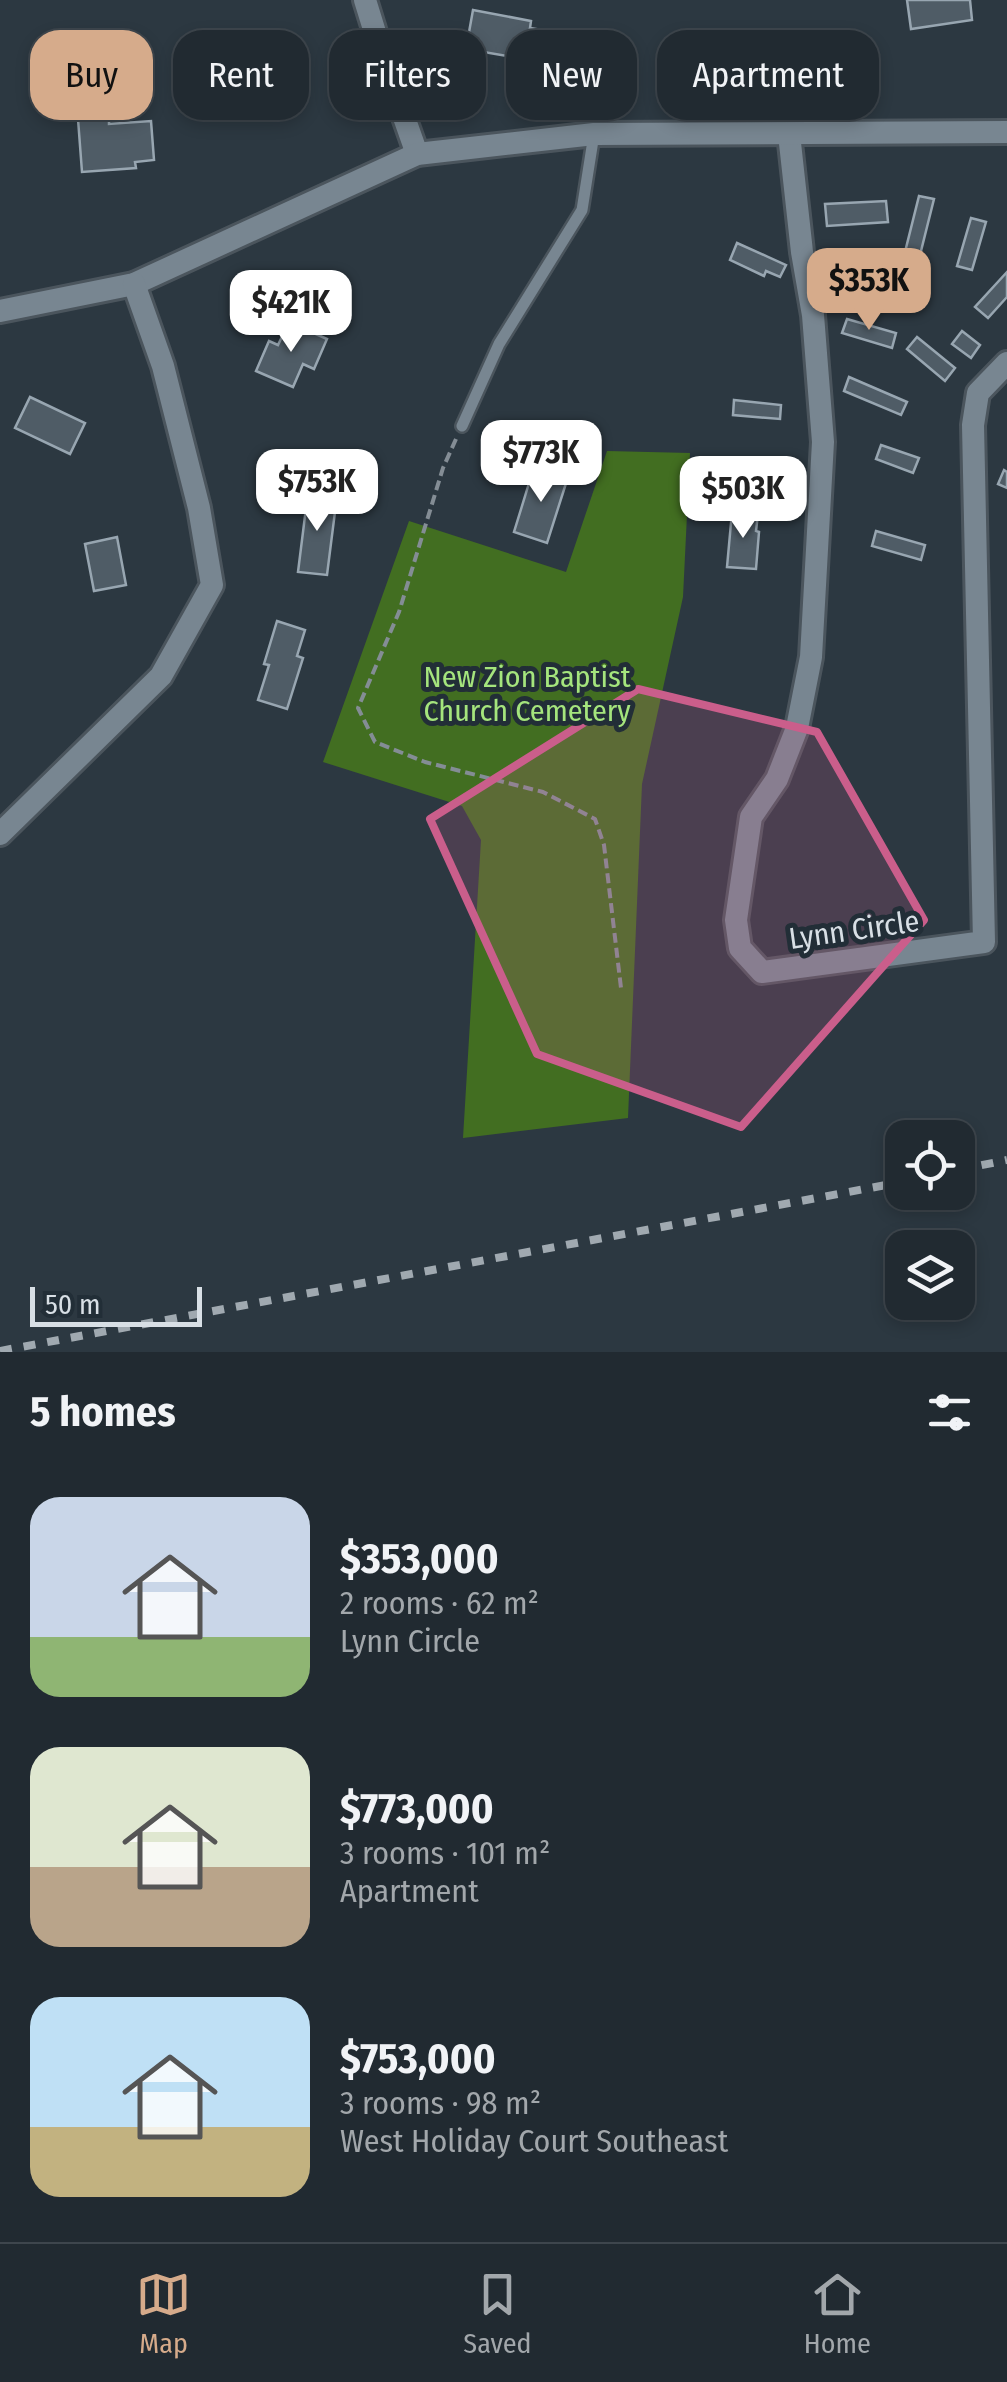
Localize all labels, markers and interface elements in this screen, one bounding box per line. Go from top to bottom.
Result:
chip: Buy [30,30,153,120]
chip: Rent [173,30,309,120]
chip: Filters [329,30,486,120]
chip: New [506,30,637,120]
chip: Apartment [657,30,879,120]
pin: $353K [799,248,939,333]
text: $353K [829,261,909,299]
pin: $421K [221,270,361,355]
text: $421K [252,283,330,321]
pin: $773K [471,420,611,505]
text: $773K [503,433,579,471]
pin: $753K [247,449,387,534]
pin: $503K [673,456,813,541]
text: $753K [278,462,356,500]
text: $503K [702,469,784,507]
park label: New Zion Baptist Church Cemetery [423,659,631,729]
street label: Lynn Circle [787,903,921,957]
map controls [885,1120,975,1320]
button: locate [885,1120,975,1210]
button: layers [885,1230,975,1320]
scale bar [30,1282,202,1326]
text: 50 m [45,1288,101,1321]
icon: filters [922,1385,977,1440]
text: 5 homes [30,1387,176,1437]
text: $353,000 [340,1534,499,1584]
icon: home [110,1537,230,1657]
text: 2 rooms · 62 m² [340,1584,539,1622]
text: Lynn Circle [340,1622,480,1660]
text: $773,000 [340,1784,494,1834]
icon: home [110,1787,230,1907]
text: 3 rooms · 101 m² [340,1834,550,1872]
text: Apartment [340,1872,479,1910]
text: $753,000 [340,2034,496,2084]
icon: home [110,2037,230,2157]
text: 3 rooms · 98 m² [340,2084,541,2122]
text: West Holiday Court Southeast [340,2122,728,2160]
tab: Map [136,2267,191,2360]
tab: Saved [463,2267,532,2360]
tab: Home [804,2267,871,2360]

